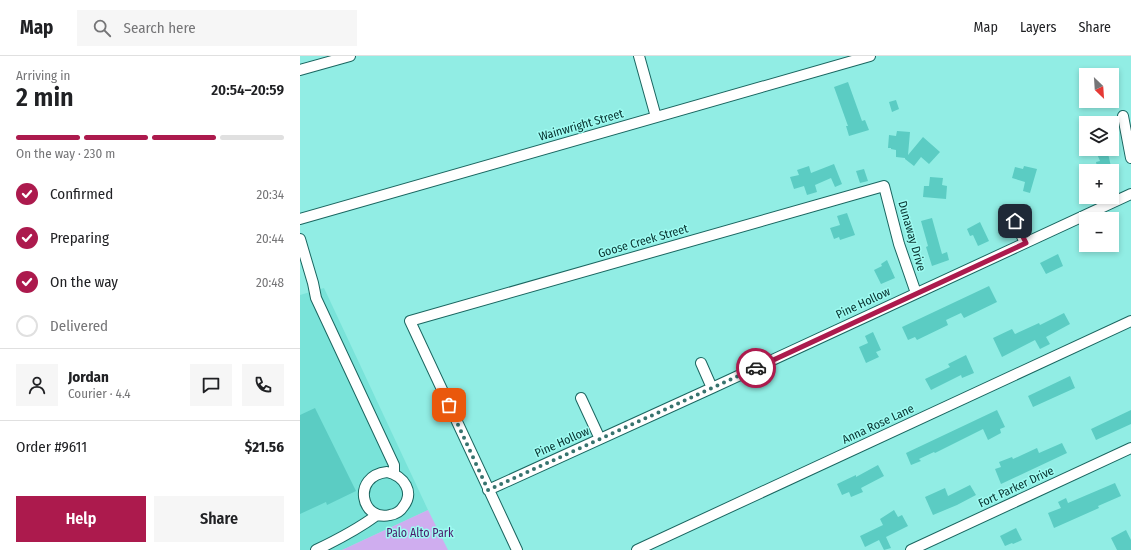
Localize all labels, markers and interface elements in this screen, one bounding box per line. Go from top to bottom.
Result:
search box [77,10,357,46]
text: Map [20,16,53,39]
icon: search [91,17,113,39]
text: Search here [123,19,196,37]
text: Map [974,19,998,36]
text: Layers [1020,19,1056,36]
text: Share [1078,19,1111,36]
text: Arriving in [16,68,70,83]
north arrow [1079,68,1119,108]
map controls [1079,68,1119,252]
text: 20:54–20:59 [211,81,284,99]
text: 2 min [16,82,74,113]
street label: Wainwright Street [537,106,625,144]
button: layers [1079,116,1119,156]
text: On the way · 230 m [16,146,115,161]
button: + [1079,164,1119,204]
icon: check [16,183,38,205]
text: Confirmed [50,185,113,203]
text: 20:34 [257,187,284,202]
street label: Dunaway Drive [895,199,929,273]
pin [998,204,1032,238]
icon: home [1004,210,1026,232]
button: − [1079,212,1119,252]
street label: Goose Creek Street [596,221,690,261]
icon: check [16,227,38,249]
text: Preparing [50,229,109,247]
text: 20:44 [256,231,284,246]
icon: check [16,271,38,293]
text: On the way [50,273,118,291]
text: 20:48 [256,275,284,290]
street label: Pine Hollow [834,284,893,322]
text: Delivered [50,317,108,335]
courier [736,348,776,388]
icon: car [745,357,767,379]
button: person [16,364,58,406]
button: chat [190,364,232,406]
button: phone [242,364,284,406]
text: Jordan [68,368,109,386]
text: Courier · 4.4 [68,386,131,401]
pin [432,388,466,422]
icon: bag [438,394,460,416]
street label: Anna Rose Lane [840,401,916,447]
street label: Pine Hollow [532,424,592,460]
text: Order #9611 [16,438,87,456]
text: $21.56 [245,438,284,456]
street label: Fort Parker Drive [976,463,1056,511]
button: Help [16,496,146,542]
button: Share [154,496,284,542]
park label: Palo Alto Park [386,526,454,540]

